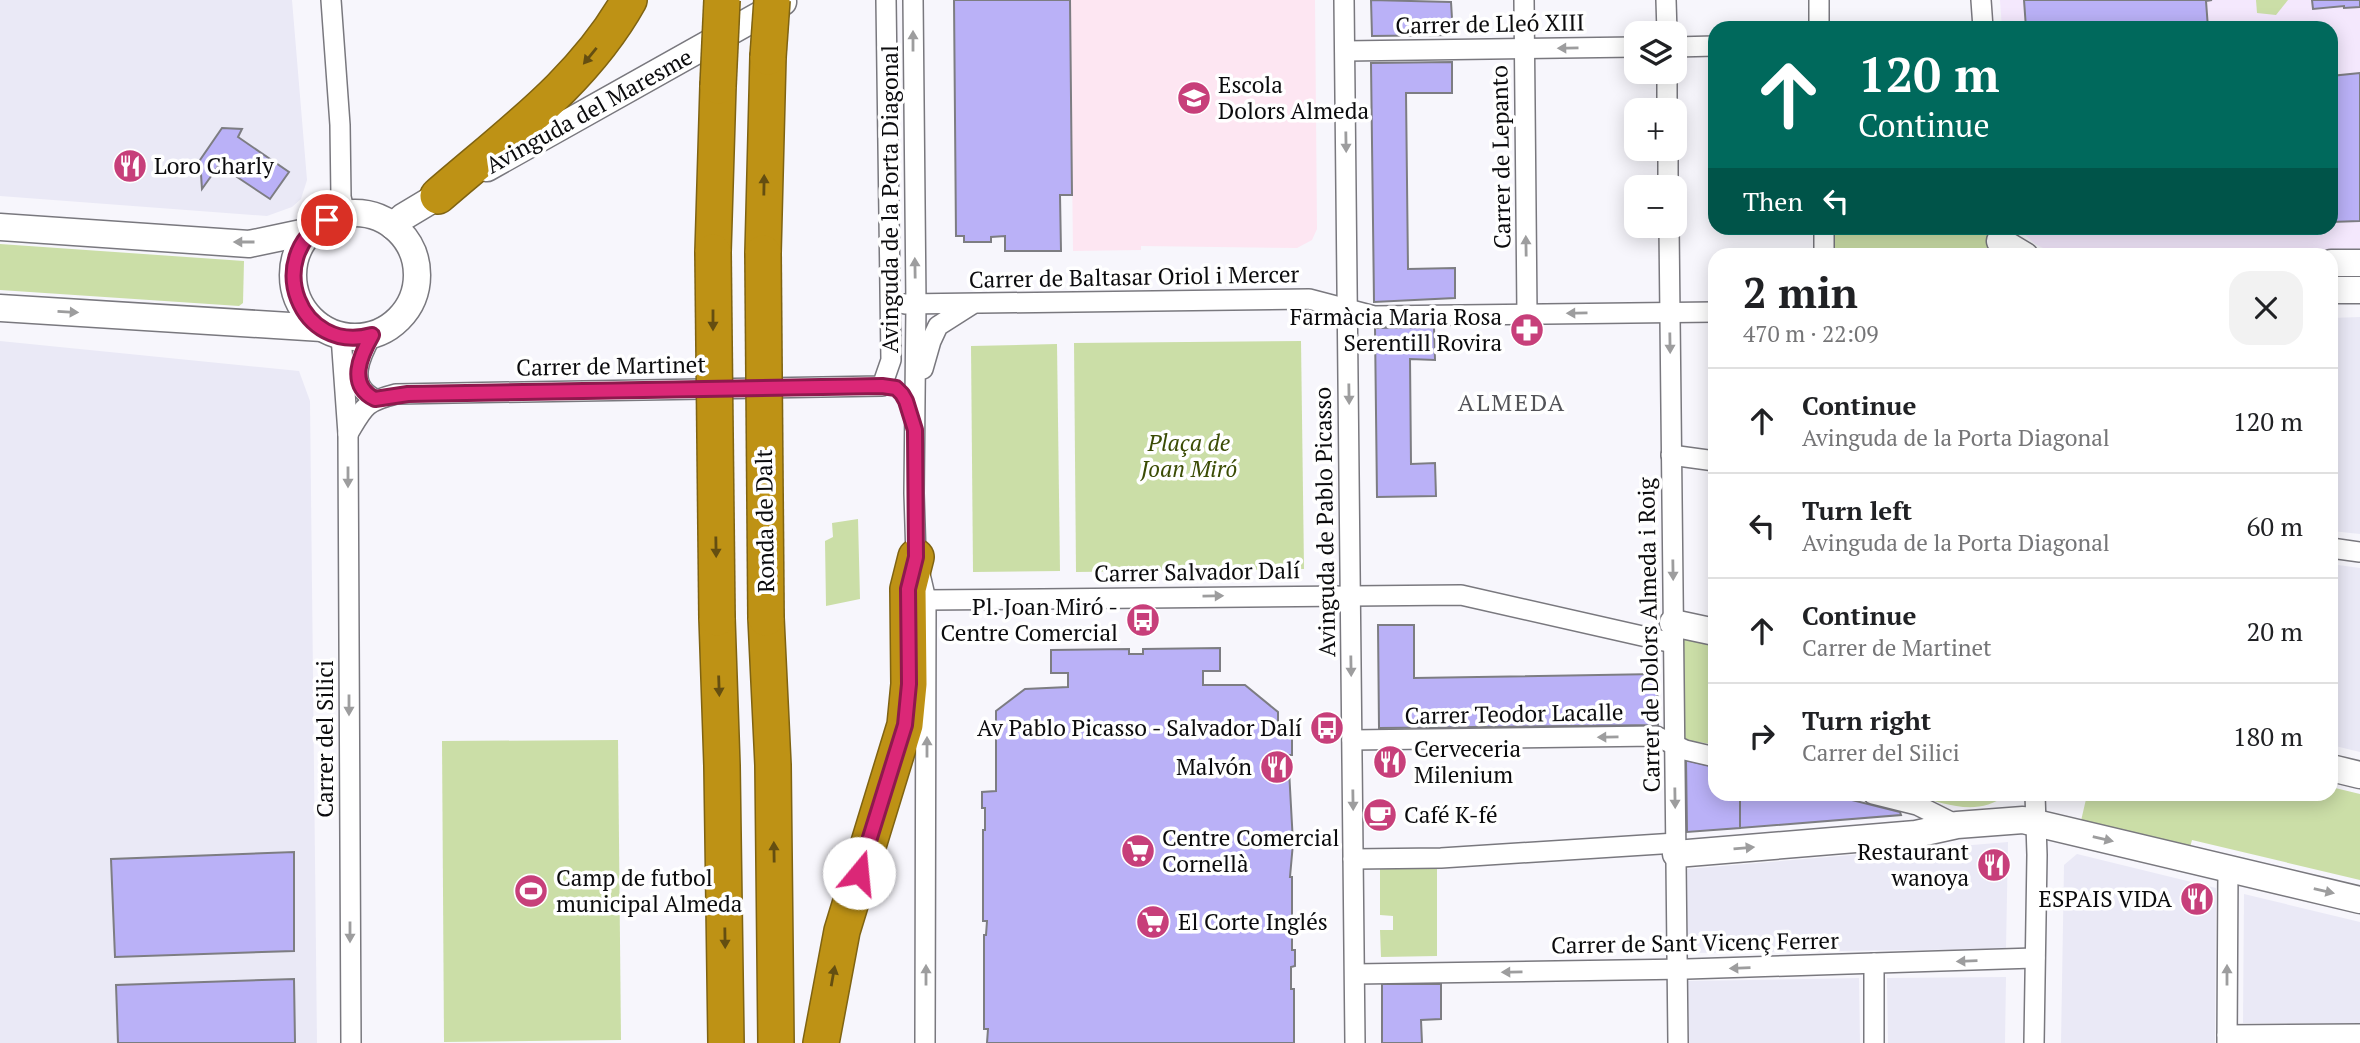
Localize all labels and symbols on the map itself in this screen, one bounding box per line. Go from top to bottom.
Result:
street label: Carrer de Lleó XIII [1395,6,1585,41]
one-way arrow [907,30,919,52]
street label: Avinguda del Maresme [480,41,698,180]
one-way arrow [1557,42,1579,54]
street label: Avinguda de la Porta Diagonal [874,45,905,353]
one-way arrow [582,46,597,64]
street label: Carrer de Lepanto [1483,65,1518,249]
place label: Escola Dolors Almeda [1218,69,1369,126]
school or university icon: Escola Dolors Almeda [1175,79,1213,117]
one-way arrow [1340,131,1352,153]
restaurant icon: Loro Charly [111,147,149,185]
place label: Loro Charly [154,150,274,181]
one-way arrow [759,173,770,195]
pin [297,190,357,250]
one-way arrow [1520,234,1532,256]
one-way arrow [233,236,255,248]
one-way arrow [909,257,921,279]
street label: Carrer de Baltasar Oriol i Mercer [969,258,1300,295]
place label: Farmàcia Maria Rosa Serentill Rovira [1290,301,1502,358]
one-way arrow [57,306,79,317]
one-way arrow [1566,308,1588,319]
one-way arrow [707,309,719,331]
pharmacy icon: Farmàcia Maria Rosa Serentill Rovira [1508,311,1546,349]
one-way arrow [1664,332,1676,354]
street label: Carrer de Martinet [516,348,707,383]
one-way arrow [1343,383,1354,405]
district label: ALMEDA [1458,386,1566,418]
street label: Avinguda de Pablo Picasso [1307,387,1342,657]
park label: Plaça de Joan Miró [1140,427,1238,484]
street label: Ronda de Dalt [748,448,781,593]
one-way arrow [342,467,354,489]
street label: Carrer de Dolors Almeda i Roig [1630,476,1667,793]
one-way arrow [710,537,722,559]
street label: Carrer Salvador Dalí [1094,554,1300,589]
one-way arrow [1667,560,1679,582]
place label: Pl. Joan Miró - Centre Comercial [941,591,1118,648]
one-way arrow [1203,591,1225,602]
bus stop icon: Pl. Joan Miró - Centre Comercial [1124,601,1162,639]
one-way arrow [1346,655,1357,677]
street label: Carrer del Silici [309,660,340,818]
one-way arrow [714,675,725,697]
one-way arrow [343,694,355,716]
street label: Carrer Teodor Lacalle [1404,696,1624,731]
bus stop icon: Av Pablo Picasso - Salvador Dalí [1308,709,1346,747]
place label: Av Pablo Picasso - Salvador Dalí [977,712,1302,743]
one-way arrow [1597,731,1619,743]
place label: Cerveceria Milenium [1414,733,1521,790]
one-way arrow [921,736,933,758]
restaurant icon: Cerveceria Milenium [1371,743,1409,781]
restaurant icon: Malvón [1258,748,1296,786]
place label: Malvón [1176,751,1252,782]
one-way arrow [1669,787,1681,809]
one-way arrow [1347,790,1359,812]
cafe icon: Café K-fé [1361,796,1399,834]
place label: Café K-fé [1404,799,1498,830]
place label: Centre Comercial Cornellà [1162,822,1339,879]
supermarket icon: Centre Comercial Cornellà [1119,832,1157,870]
one-way arrow [2092,834,2114,845]
position arrow [822,836,896,910]
place label: Restaurant wanoya [1857,836,1969,893]
one-way arrow [768,841,780,863]
one-way arrow [1733,842,1755,853]
restaurant icon: Restaurant wanoya [1975,846,2013,884]
place label: Camp de futbol municipal Almeda [556,862,743,919]
sports icon: Camp de futbol municipal Almeda [512,872,550,910]
restaurant icon: ESPAIS VIDA [2178,880,2216,918]
place label: ESPAIS VIDA [2039,883,2172,914]
one-way arrow [2314,886,2336,897]
supermarket icon: El Corte Inglés [1134,903,1172,941]
place label: El Corte Inglés [1178,906,1328,937]
one-way arrow [344,922,356,944]
street label: Carrer de Sant Vicenç Ferrer [1551,924,1839,961]
one-way arrow [719,927,730,949]
one-way arrow [1956,955,1978,966]
one-way arrow [1729,962,1751,973]
one-way arrow [920,964,932,986]
one-way arrow [2221,964,2233,986]
one-way arrow [828,965,839,987]
one-way arrow [1501,966,1523,977]

